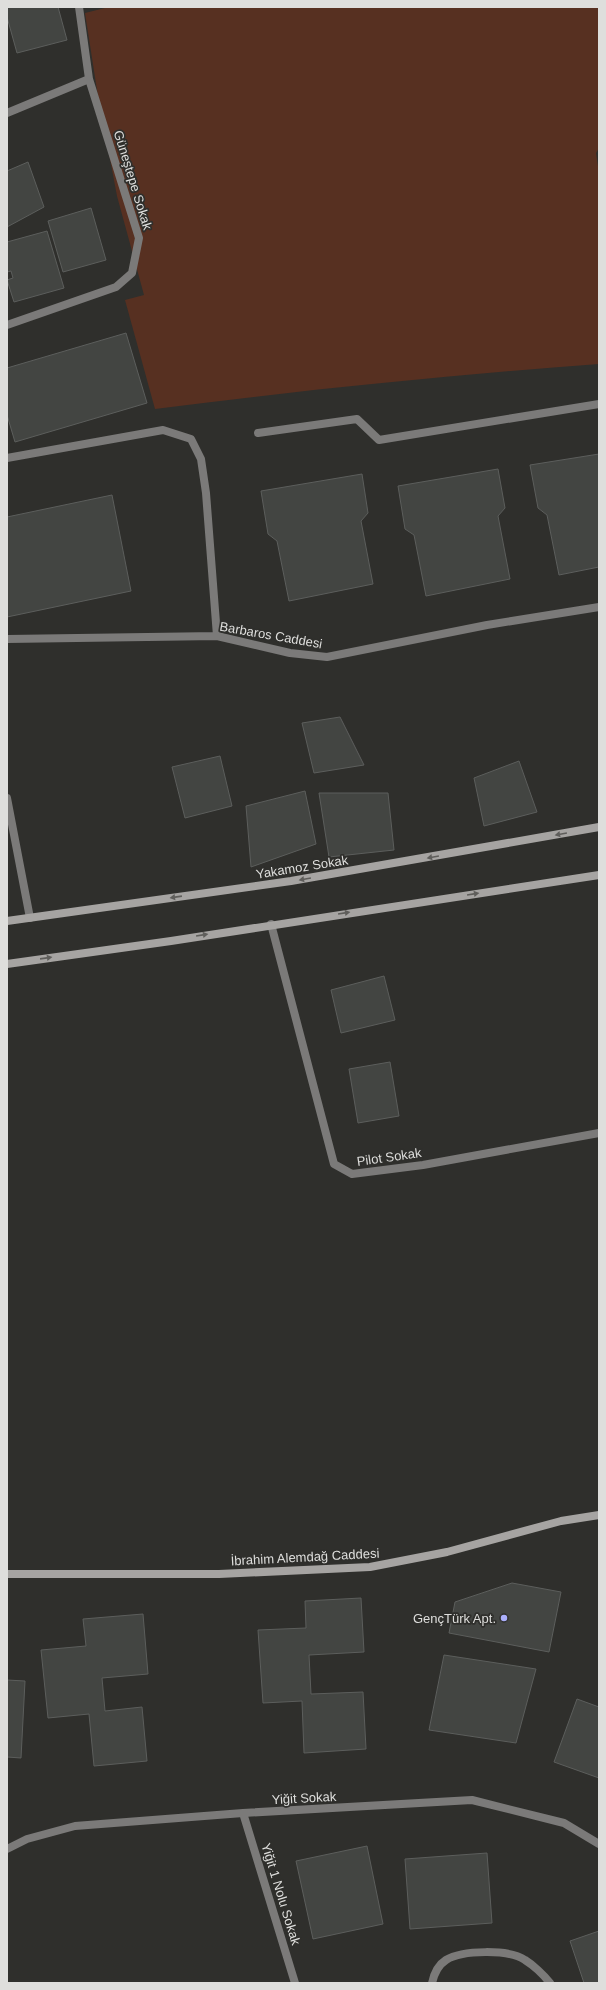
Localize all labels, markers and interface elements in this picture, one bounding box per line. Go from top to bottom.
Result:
street label: Güneştepe Sokak [111,128,155,232]
street label: Barbaros Caddesi [218,619,324,651]
one-way arrow [555,831,567,837]
street label: Yakamoz Sokak [255,852,350,882]
one-way arrow [427,854,439,860]
one-way arrow [299,876,311,882]
one-way arrow [467,891,479,897]
one-way arrow [170,894,182,900]
one-way arrow [338,910,350,916]
one-way arrow [196,932,208,938]
one-way arrow [40,955,52,961]
street label: Pilot Sokak [356,1145,423,1169]
street label: İbrahim Alemdağ Caddesi [230,1546,380,1568]
place label: GençTürk Apt. [413,1611,496,1626]
marker: GençTürk Apt. [499,1613,509,1623]
street label: Yiğit Sokak [271,1789,337,1807]
street label: Yiğit 1 Nolu Sokak [258,1841,304,1947]

